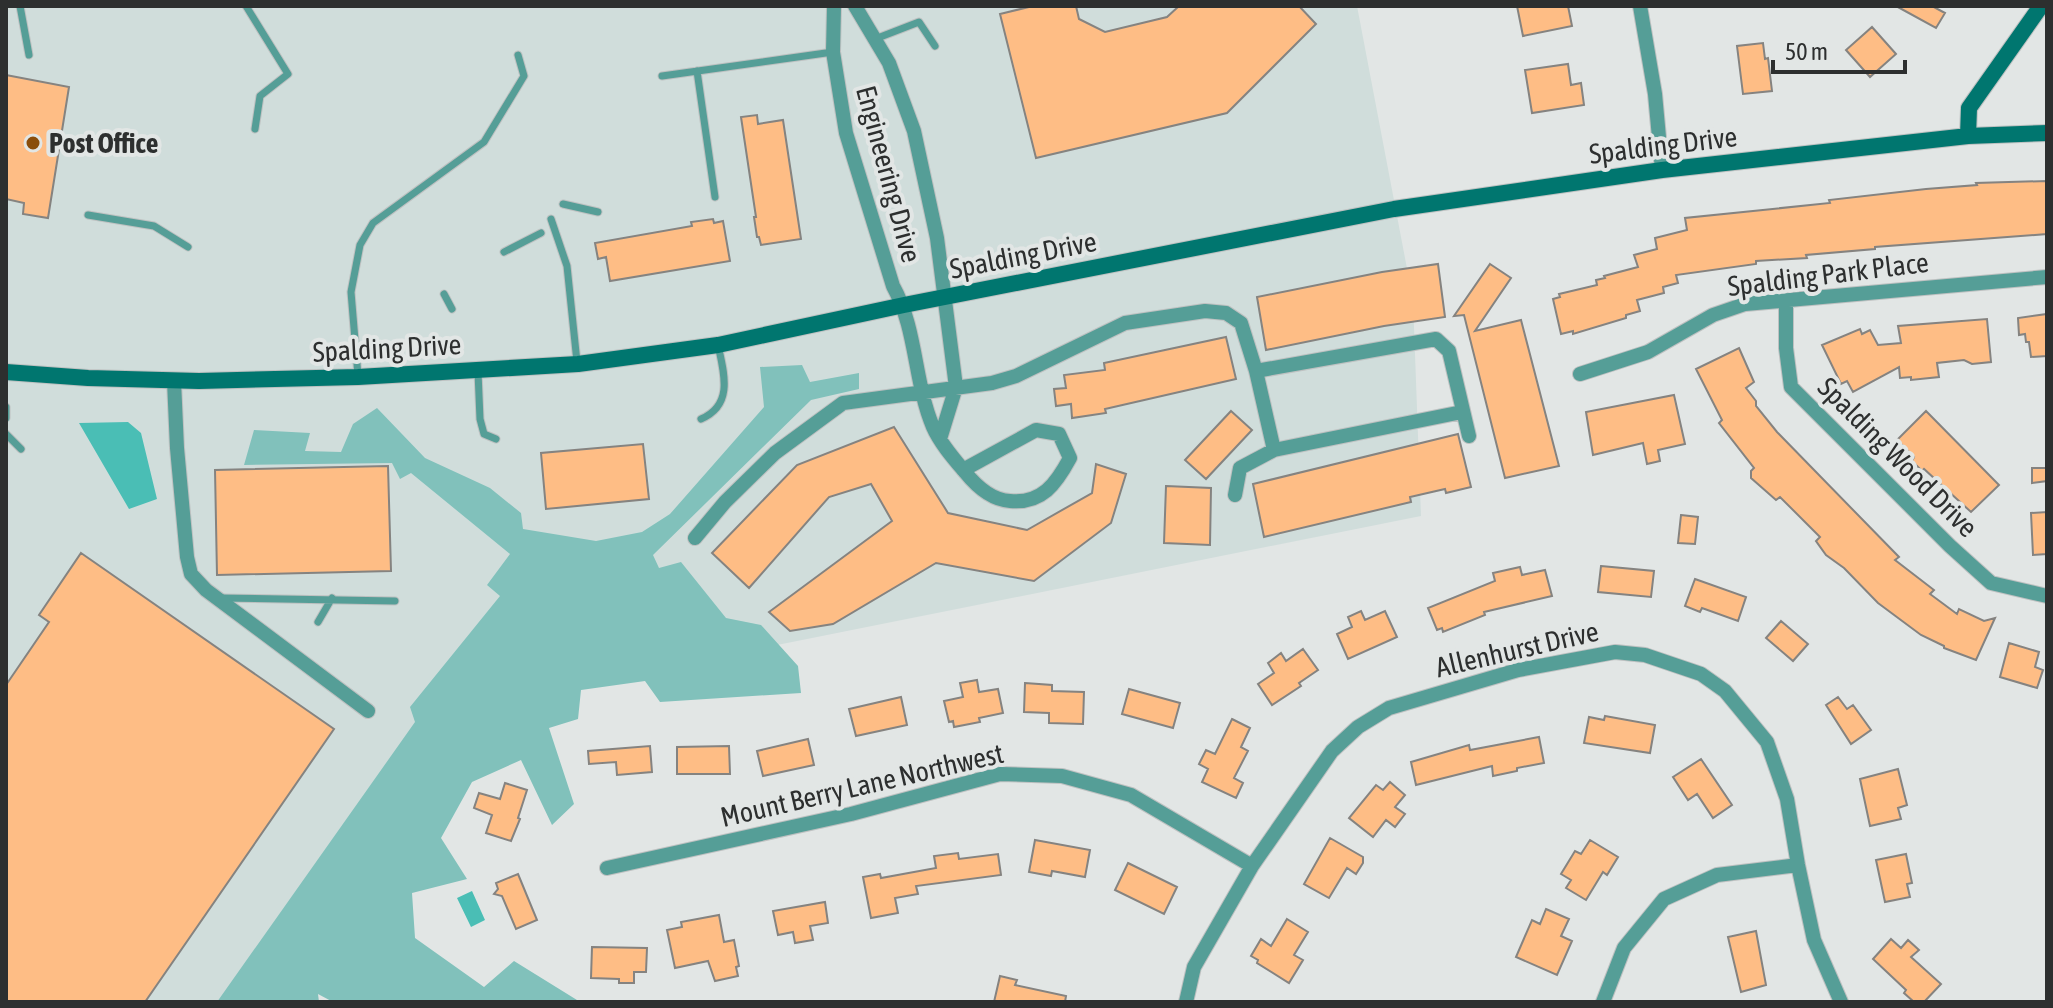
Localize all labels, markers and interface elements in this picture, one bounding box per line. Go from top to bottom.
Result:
scale bar [1773,24,1905,74]
text: 50 m [1785,38,1828,65]
street label: Engineering Drive [850,82,928,266]
street label: Spalding Drive [1587,120,1739,170]
place label: Post Office [49,127,158,159]
marker: Post Office [24,134,42,152]
street label: Spalding Drive [947,225,1099,285]
street label: Spalding Park Place [1726,246,1930,302]
street label: Spalding Drive [312,328,462,368]
street label: Spalding Wood Drive [1812,371,1984,543]
street label: Allenhurst Drive [1432,615,1602,683]
street label: Mount Berry Lane Northwest [718,737,1006,833]

